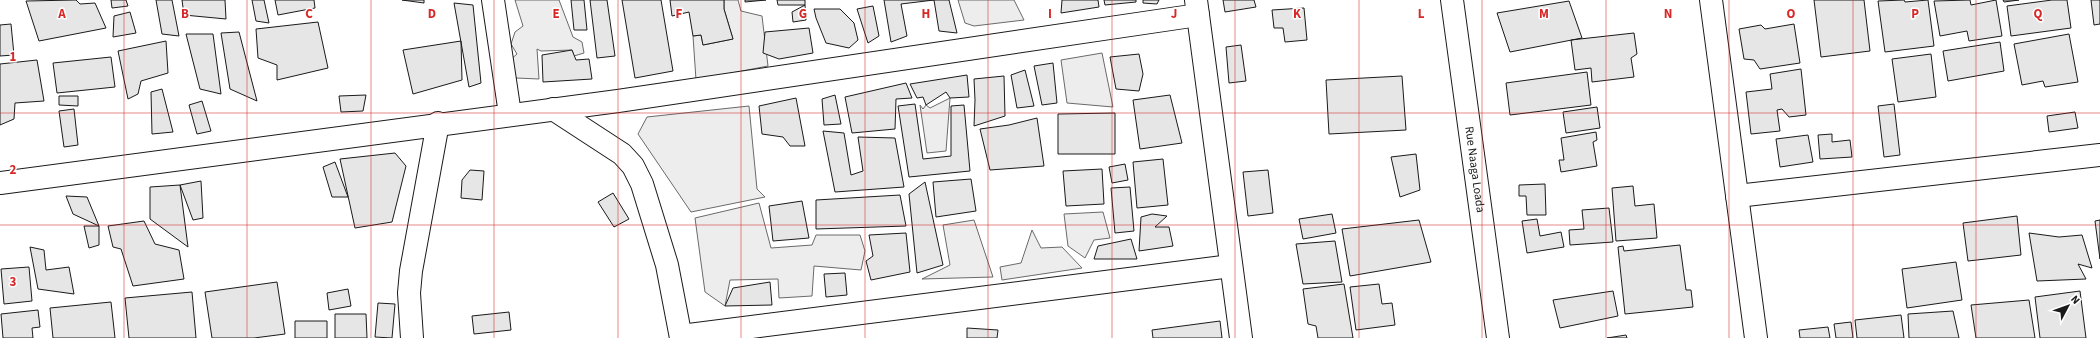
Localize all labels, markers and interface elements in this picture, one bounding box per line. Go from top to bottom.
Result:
text: A [57,5,66,23]
text: B [181,5,189,23]
text: C [305,5,313,23]
text: D [428,5,436,23]
text: E [552,5,560,23]
text: F [676,5,683,23]
text: G [799,5,807,23]
text: H [922,5,930,23]
text: I [1048,5,1052,23]
text: J [1171,5,1177,23]
text: K [1293,5,1302,23]
text: L [1418,5,1425,23]
text: M [1539,5,1549,23]
text: N [1664,5,1672,23]
text: O [1787,5,1796,23]
text: P [1911,5,1919,23]
text: Q [2034,5,2043,23]
text: 1 [10,48,17,66]
street label: Rue Naaga Loada [1460,125,1489,214]
text: 2 [10,161,17,179]
text: 3 [10,273,17,291]
north arrow [2048,286,2088,326]
text: N [2067,292,2083,307]

